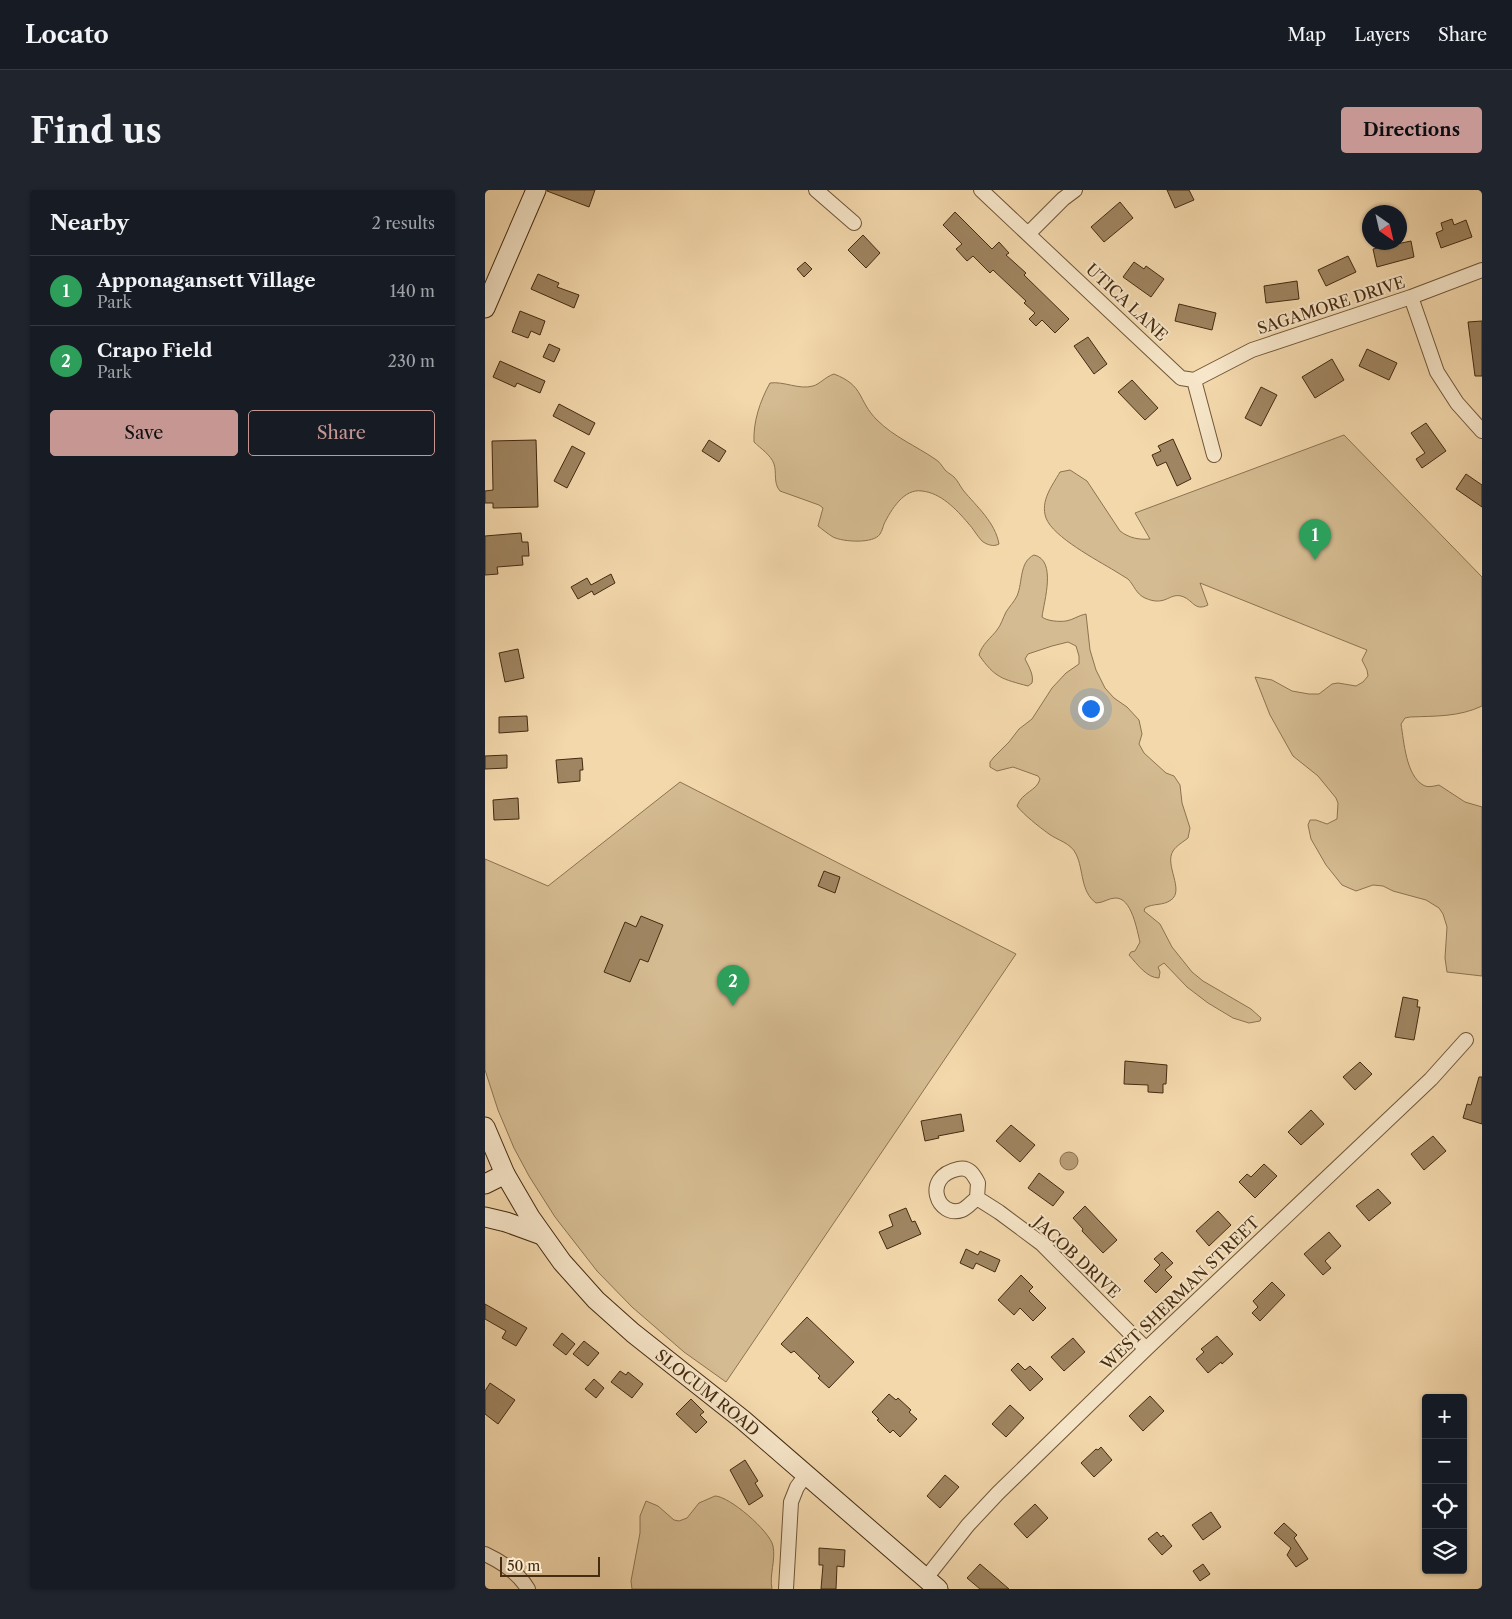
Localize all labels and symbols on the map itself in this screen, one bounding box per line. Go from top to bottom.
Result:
north arrow [1362,205,1407,250]
street label: UTICA LANE [1082,259,1172,345]
street label: SAGAMORE DRIVE [1255,272,1407,338]
pin: 1 [1299,519,1331,560]
your location [1078,696,1104,722]
pin: 2 [717,965,749,1006]
street label: JACOB DRIVE [1027,1210,1124,1302]
street label: WEST SHERMAN STREET [1096,1212,1263,1375]
street label: SLOCUM ROAD [652,1345,764,1440]
scale bar [500,1554,600,1577]

